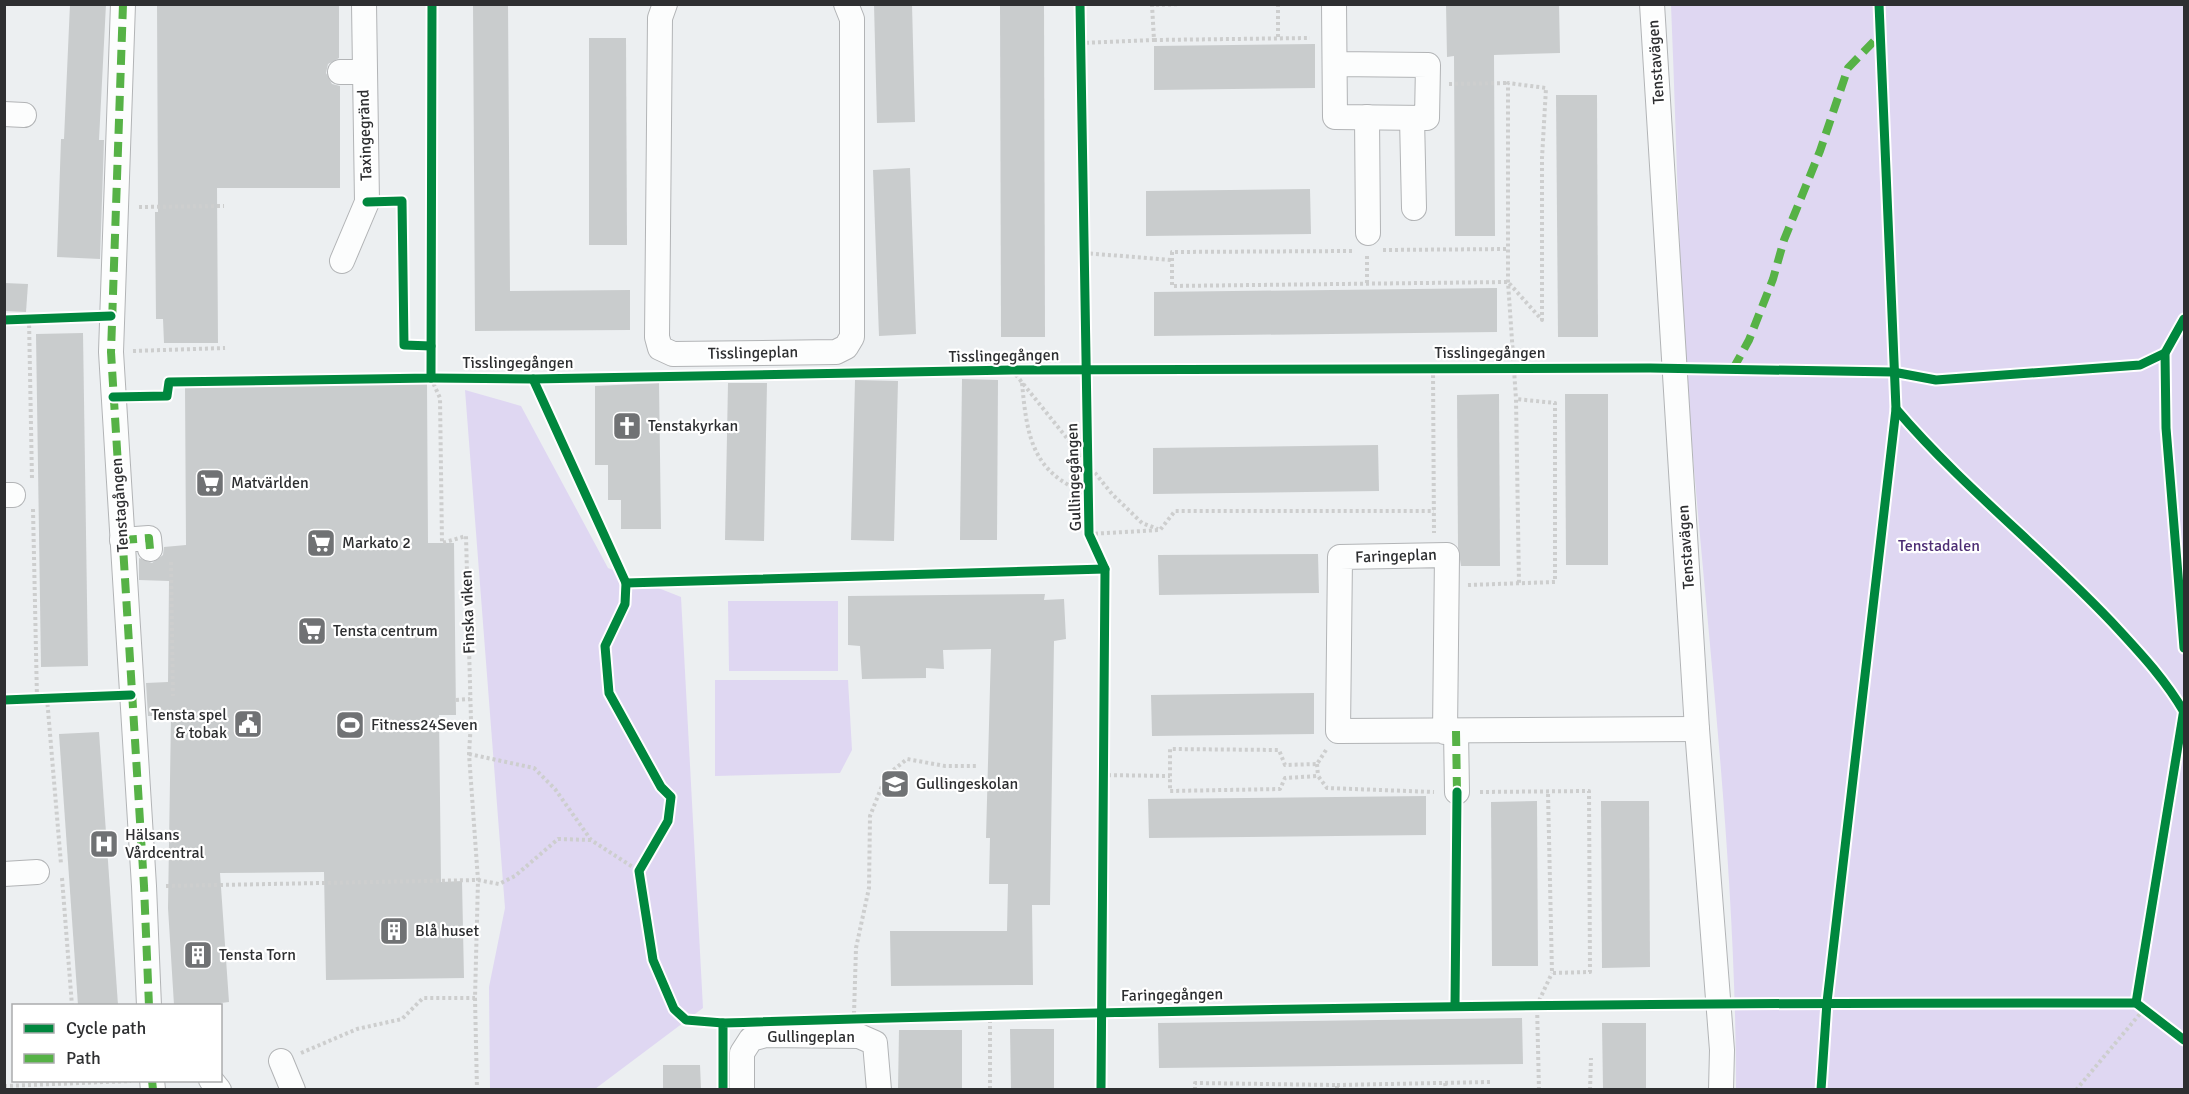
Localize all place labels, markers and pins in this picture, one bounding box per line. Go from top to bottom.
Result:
church icon: Tenstakyrkan [611,410,643,442]
place label: Tenstakyrkan [648,416,738,436]
supermarket icon: Matvärlden [194,467,226,499]
place label: Matvärlden [231,473,309,493]
supermarket icon: Markato 2 [305,527,337,559]
place label: Markato 2 [342,533,411,553]
supermarket icon: Tensta centrum [296,615,328,647]
place label: Tensta centrum [333,621,438,641]
place label: Tensta spel & tobak [151,705,227,743]
public building icon: Tensta spel & tobak [232,708,264,740]
sports icon: Fitness24Seven [334,709,366,741]
place label: Fitness24Seven [371,715,478,735]
school or university icon: Gullingeskolan [879,768,911,800]
place label: Gullingeskolan [916,774,1018,794]
place label: Hälsans Vårdcentral [125,825,205,863]
hospital icon: Hälsans Vårdcentral [88,828,120,860]
building icon: Blå huset [378,915,410,947]
place label: Blå huset [415,921,480,941]
building icon: Tensta Torn [182,939,214,971]
place label: Tensta Torn [219,945,296,965]

